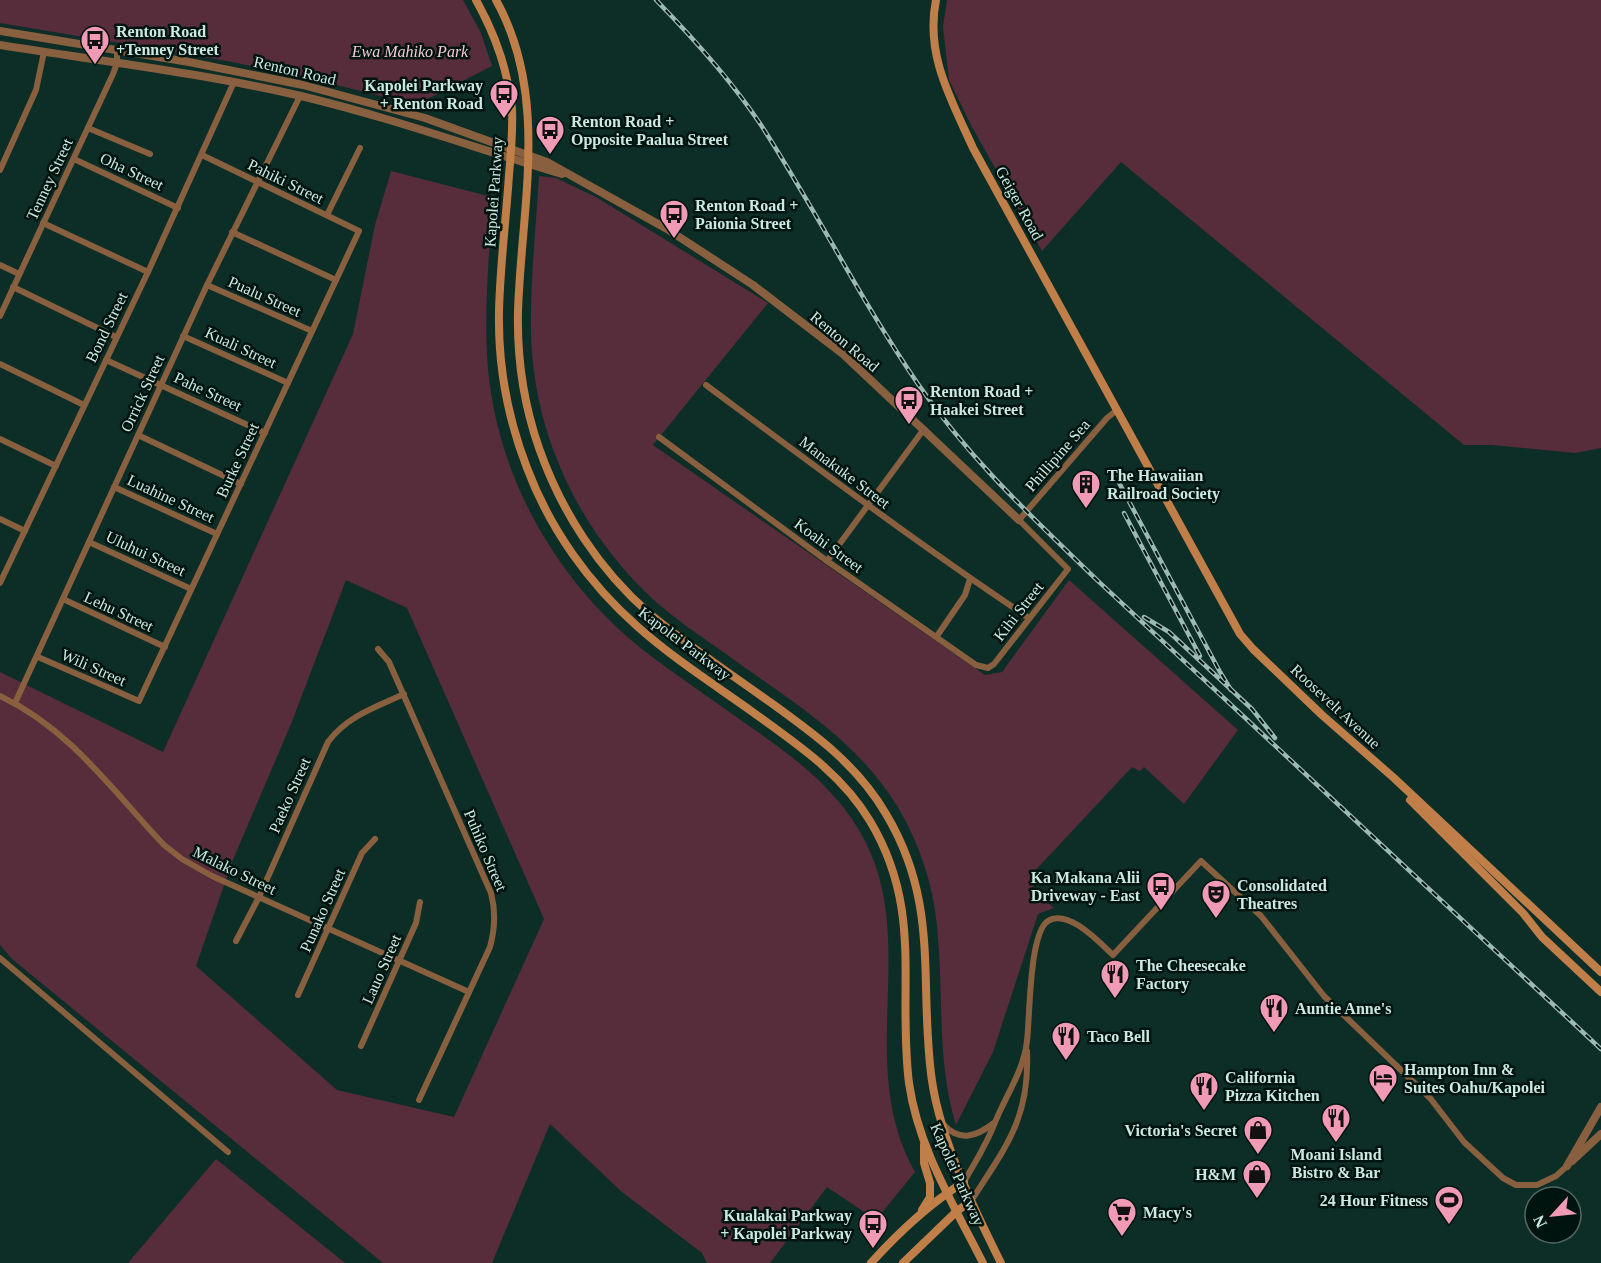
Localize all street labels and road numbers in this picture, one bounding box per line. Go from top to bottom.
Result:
street label: Renton Road [252,53,338,88]
street label: Tenney Street [23,135,77,223]
street label: Kapolei Parkway [481,136,507,248]
street label: Oha Street [97,149,167,194]
street label: Pahiki Street [245,156,327,207]
street label: Geiger Road [992,164,1047,243]
street label: Pualu Street [226,273,304,320]
street label: Bond Street [82,289,131,365]
street label: Renton Road [807,308,882,375]
street label: Kuali Street [202,324,280,372]
street label: Orrick Street [117,351,168,434]
street label: Pahe Street [171,368,245,415]
street label: Phillipine Sea [1022,416,1094,495]
street label: Burke Street [213,420,262,500]
street label: Manakuke Street [796,433,894,512]
street label: Luahine Street [125,471,217,526]
street label: Koahi Street [791,515,867,576]
street label: Uluhui Street [103,528,189,580]
street label: Kihi Street [990,578,1047,644]
street label: Lehu Street [82,588,157,635]
street label: Kapolei Parkway [635,603,734,684]
street label: Wili Street [59,646,129,690]
street label: Roosevelt Avenue [1288,661,1384,752]
street label: Paeko Street [265,755,314,835]
street label: Puhiko Street [461,807,511,894]
street label: Malako Street [191,843,280,898]
street label: Punako Street [297,865,349,954]
street label: Lauo Street [359,931,405,1007]
street label: Kapolei Parkway [926,1120,988,1229]

